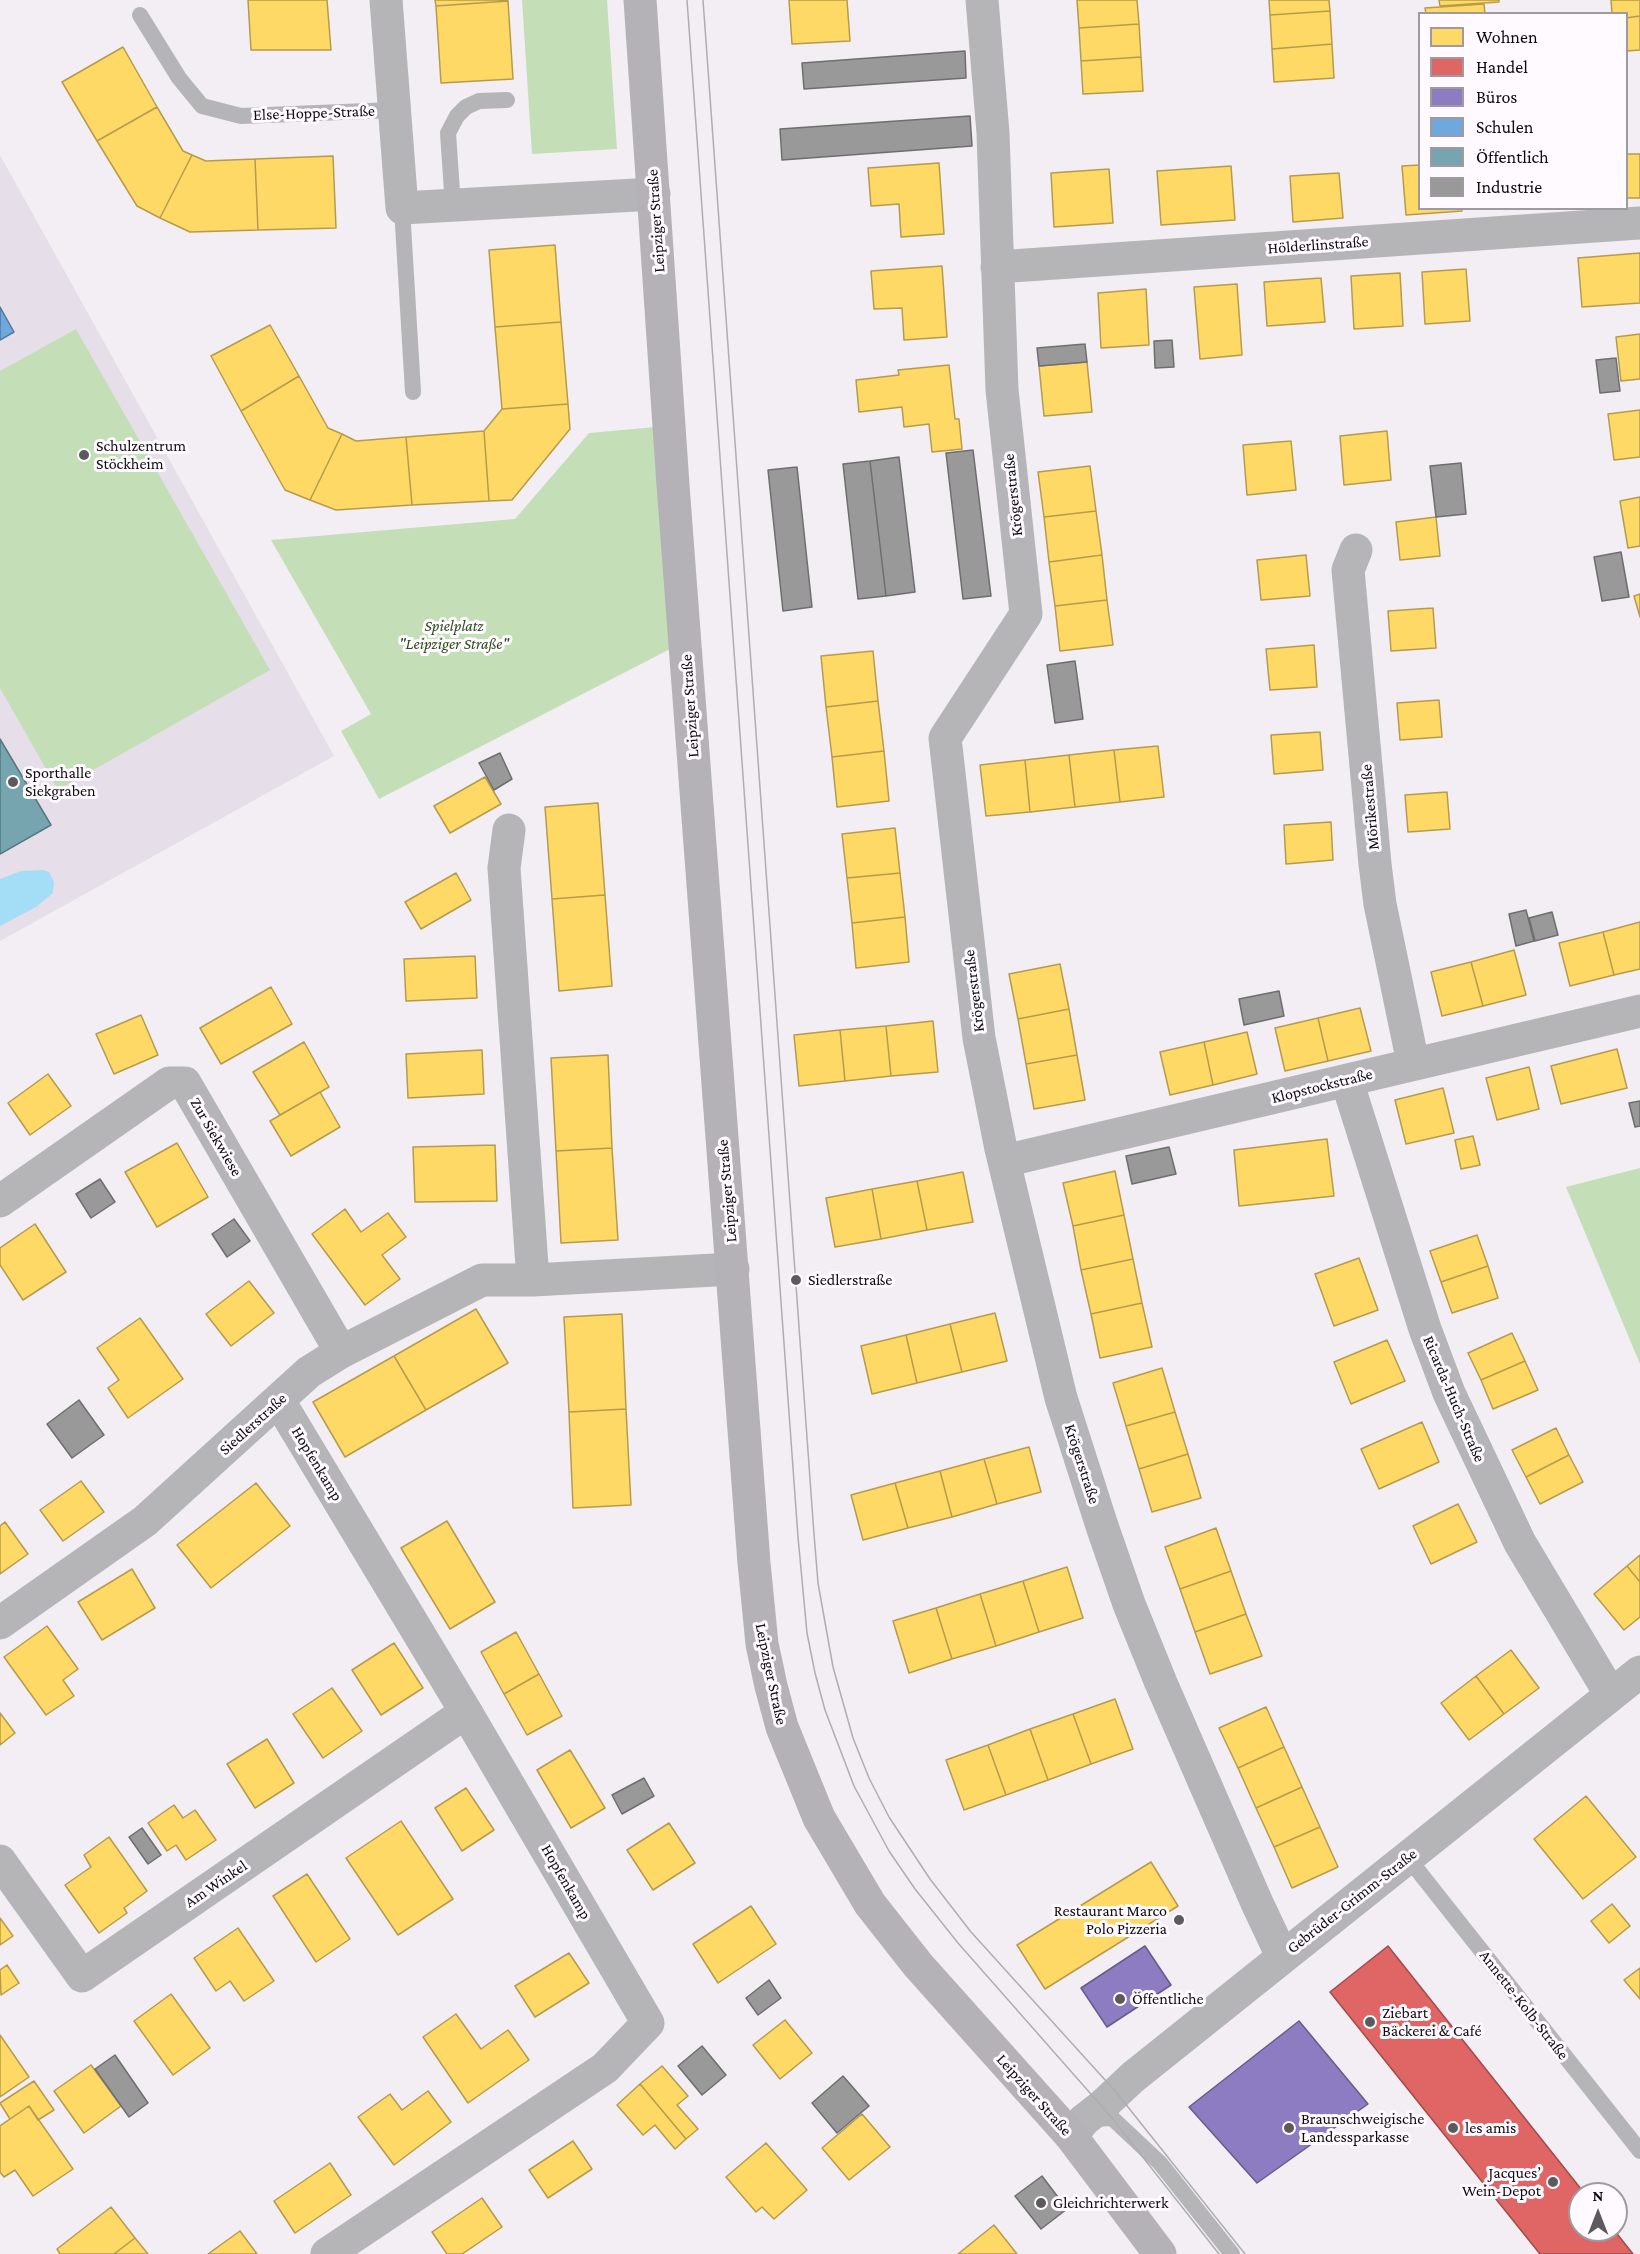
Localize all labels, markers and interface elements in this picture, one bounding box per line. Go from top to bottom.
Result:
legend [1418,12,1628,210]
text: Wohnen [1476,27,1538,47]
text: Handel [1476,57,1528,77]
text: Büros [1476,87,1517,107]
street label: Else-Hoppe-Straße [253,101,375,125]
text: Schulen [1476,117,1533,137]
text: Öffentlich [1476,147,1549,167]
street label: Leipziger Straße [643,169,669,273]
text: Industrie [1476,177,1542,197]
street label: Hölderlinstraße [1267,232,1369,258]
place label: Schulzentrum Stöckheim [96,436,186,474]
marker: Schulzentrum Stöckheim [77,448,91,462]
street label: Krögerstraße [999,453,1027,537]
park label: Spielplatz "Leipziger Straße" [399,616,509,654]
street label: Leipziger Straße [677,654,703,758]
place label: Sporthalle Siekgraben [25,763,96,801]
street label: Mörikestraße [1357,763,1383,851]
marker: Sporthalle Siekgraben [6,775,20,789]
street label: Krögerstraße [959,949,989,1033]
street label: Klopstockstraße [1269,1064,1375,1108]
street label: Zur Siekwiese [186,1094,246,1180]
street label: Leipziger Straße [713,1139,741,1243]
place label: Siedlerstraße [808,1270,892,1290]
marker: Siedlerstraße [789,1273,803,1287]
street label: Ricarda-Huch-Straße [1419,1333,1489,1465]
street label: Siedlerstraße [215,1389,291,1459]
street label: Krögerstraße [1060,1422,1104,1506]
street label: Hopfenkamp [287,1423,347,1505]
street label: Leipziger Straße [751,1621,791,1727]
street label: Hopfenkamp [537,1841,595,1923]
street label: Gebrüder-Grimm-Straße [1283,1844,1421,1958]
street label: Am Winkel [181,1856,251,1912]
place label: Restaurant Marco Polo Pizzeria [1054,1901,1167,1939]
marker: Restaurant Marco Polo Pizzeria [1172,1913,1186,1927]
street label: Annette-Kolb-Straße [1475,1946,1573,2064]
place label: Öffentliche [1132,1989,1204,2009]
marker: Öffentliche [1113,1992,1127,2006]
place label: Ziebart Bäckerei & Café [1382,2003,1481,2041]
marker: Ziebart Bäckerei & Café [1363,2015,1377,2029]
street label: Leipziger Straße [992,2050,1076,2140]
place label: Braunschweigische Landessparkasse [1301,2109,1424,2147]
place label: les amis [1465,2118,1516,2138]
marker: Braunschweigische Landessparkasse [1282,2121,1296,2135]
marker: les amis [1446,2121,1460,2135]
place label: Jacques’ Wein-Depot [1462,2163,1541,2201]
marker: Jacques’ Wein-Depot [1546,2175,1560,2189]
north arrow [1568,2182,1628,2242]
text: N [1593,2187,1603,2204]
place label: Gleichrichterwerk [1053,2193,1169,2213]
marker: Gleichrichterwerk [1034,2196,1048,2210]

